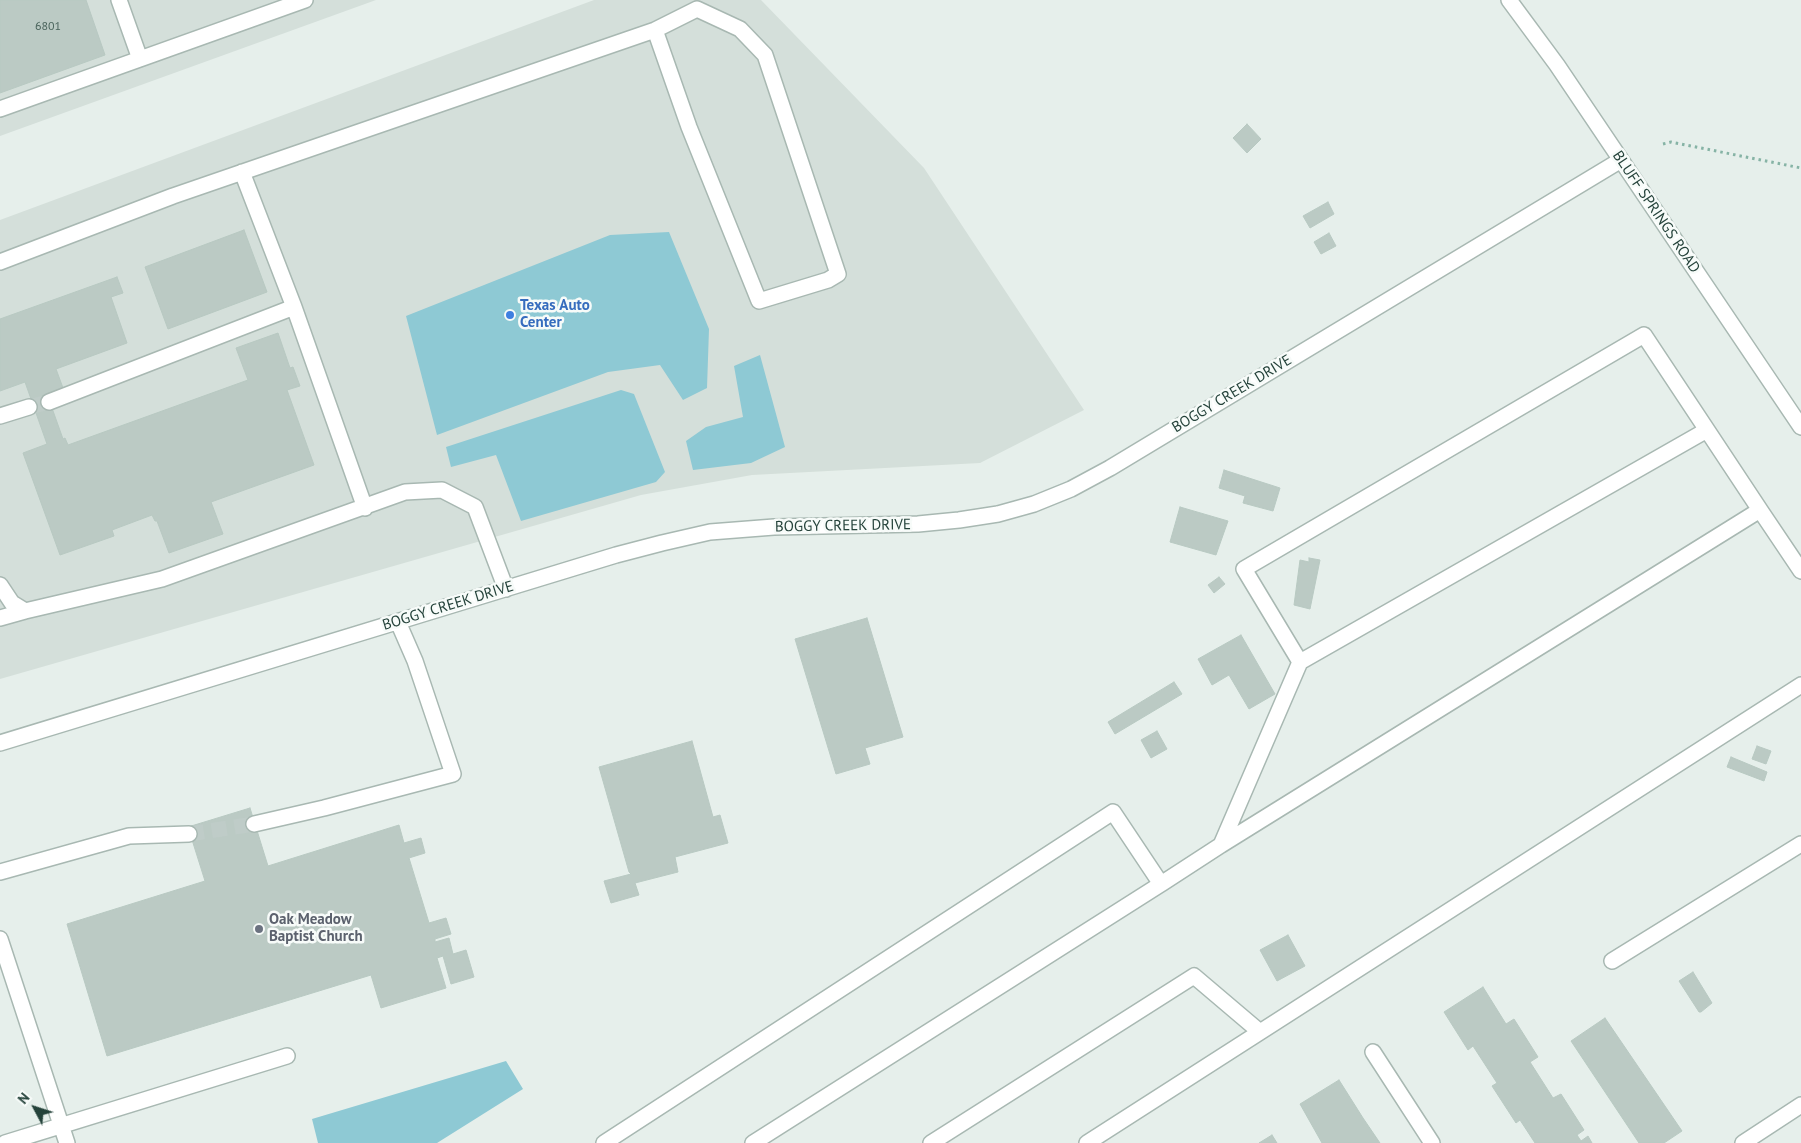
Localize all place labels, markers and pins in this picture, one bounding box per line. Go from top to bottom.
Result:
place label: Texas Auto Center [520,297,590,332]
marker: Texas Auto Center [504,309,516,321]
place label: Oak Meadow Baptist Church [269,911,363,946]
marker: Oak Meadow Baptist Church [253,923,265,935]

